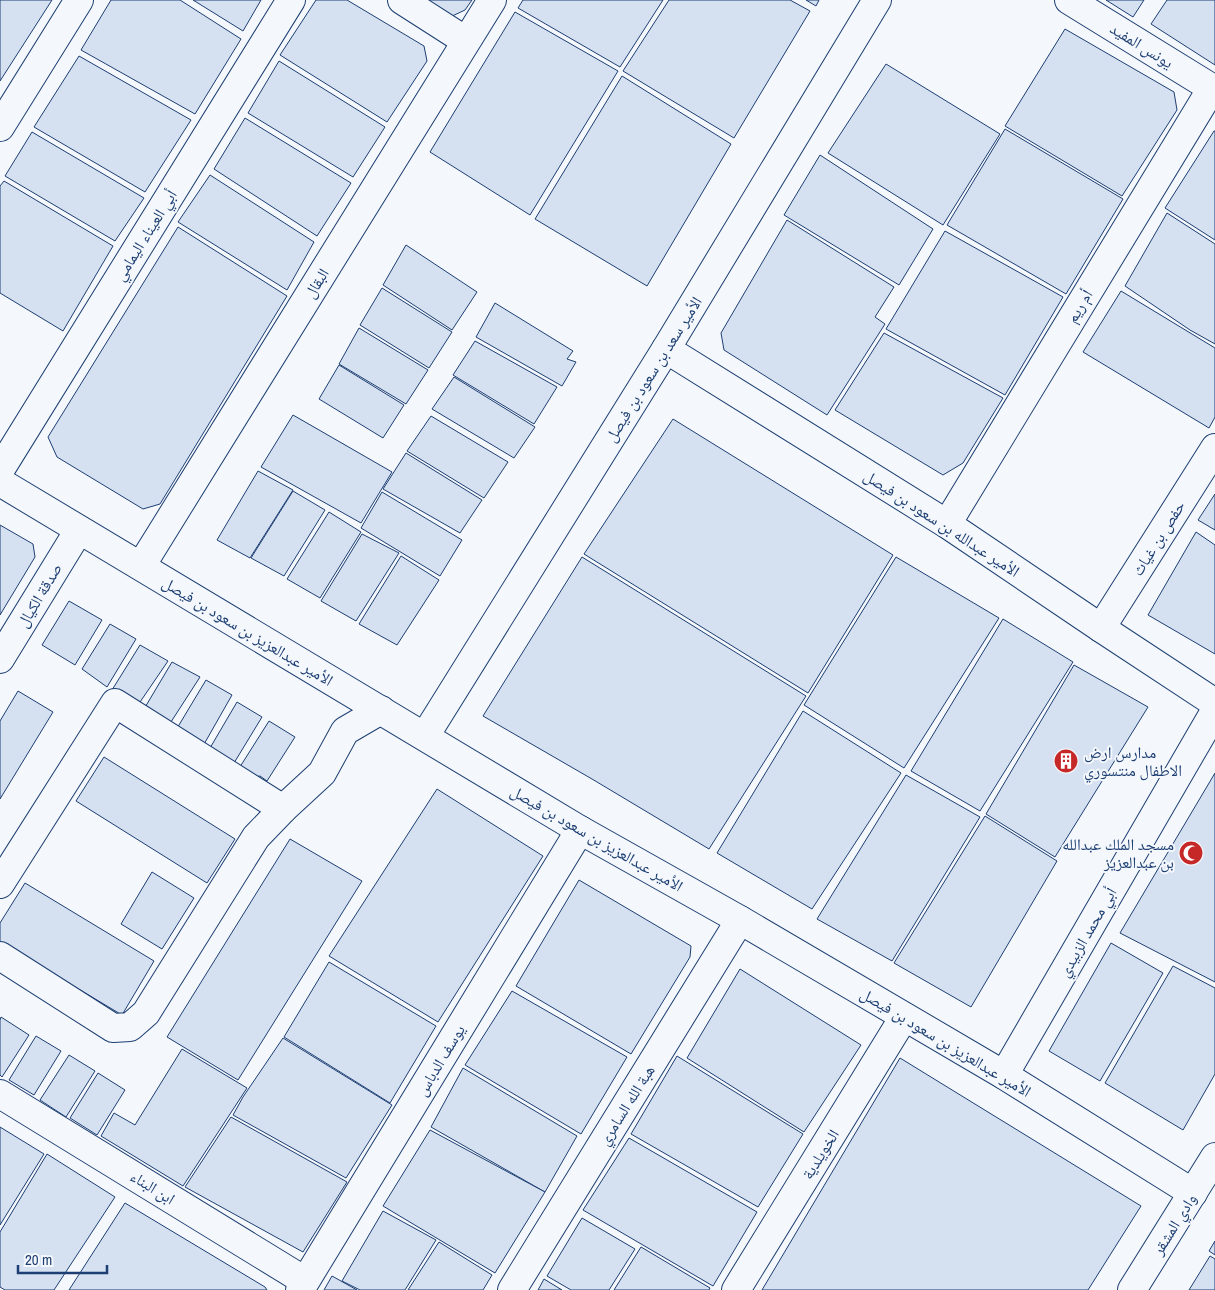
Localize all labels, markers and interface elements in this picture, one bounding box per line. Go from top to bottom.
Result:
street label: يونس المفيد [1106,17,1178,73]
street label: أبي العيناء اليمامي [108,185,184,286]
street label: البقال [298,264,334,302]
street label: أم ريم [1060,285,1098,327]
street label: الأمير سعد بن سعود بن فيصل [599,292,707,446]
street label: الأمير عبدالله بن سعود بن فيصل [860,464,1024,582]
street label: حفص بن غياث [1126,496,1190,580]
street label: صدقة الكيال [11,559,67,631]
street label: الأمير عبدالعزيز بن سعود بن فيصل [158,571,338,691]
place label: مدارس ارض الاطفال منتسوري [1084,741,1182,783]
building icon: مدارس ارض الاطفال منتسوري [1053,748,1079,774]
street label: الأمير عبدالعزيز بن سعود بن فيصل [507,780,687,896]
place label: مسجد الملك عبدالله بن عبدالعزيز [1062,833,1174,873]
mosque icon: مسجد الملك عبدالله بن عبدالعزيز [1178,840,1204,866]
street label: أبي محمد الزبيدي [1052,883,1123,982]
street label: الأمير عبدالعزيز بن سعود بن فيصل [856,982,1036,1102]
street label: يوسف الدباس [410,1020,470,1100]
street label: هبة الله السامري [593,1061,661,1151]
street label: الخويلدية [796,1125,844,1183]
street label: ابن البناء [126,1165,180,1209]
street label: وادي المشقر [1146,1189,1203,1261]
scale bar [18,1242,106,1274]
text: 20 m [25,1249,52,1270]

